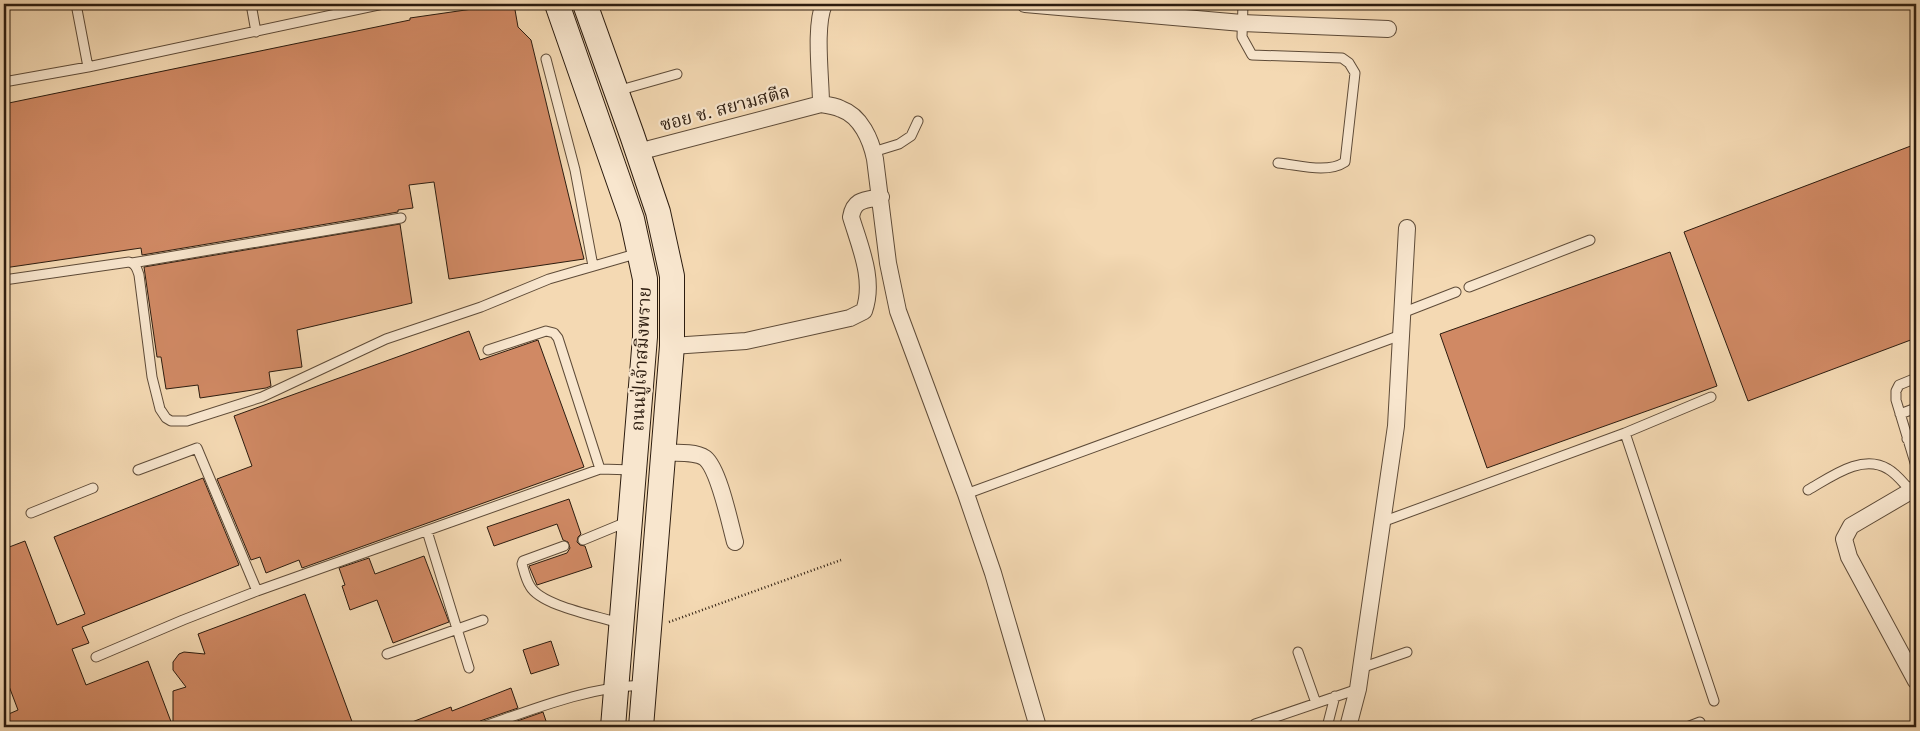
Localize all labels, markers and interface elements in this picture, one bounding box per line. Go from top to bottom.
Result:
street label: ซอย ช. สยามสตีล [658,82,792,135]
street label: ถนนปู่เจ้าสมิงพราย [627,286,656,432]

